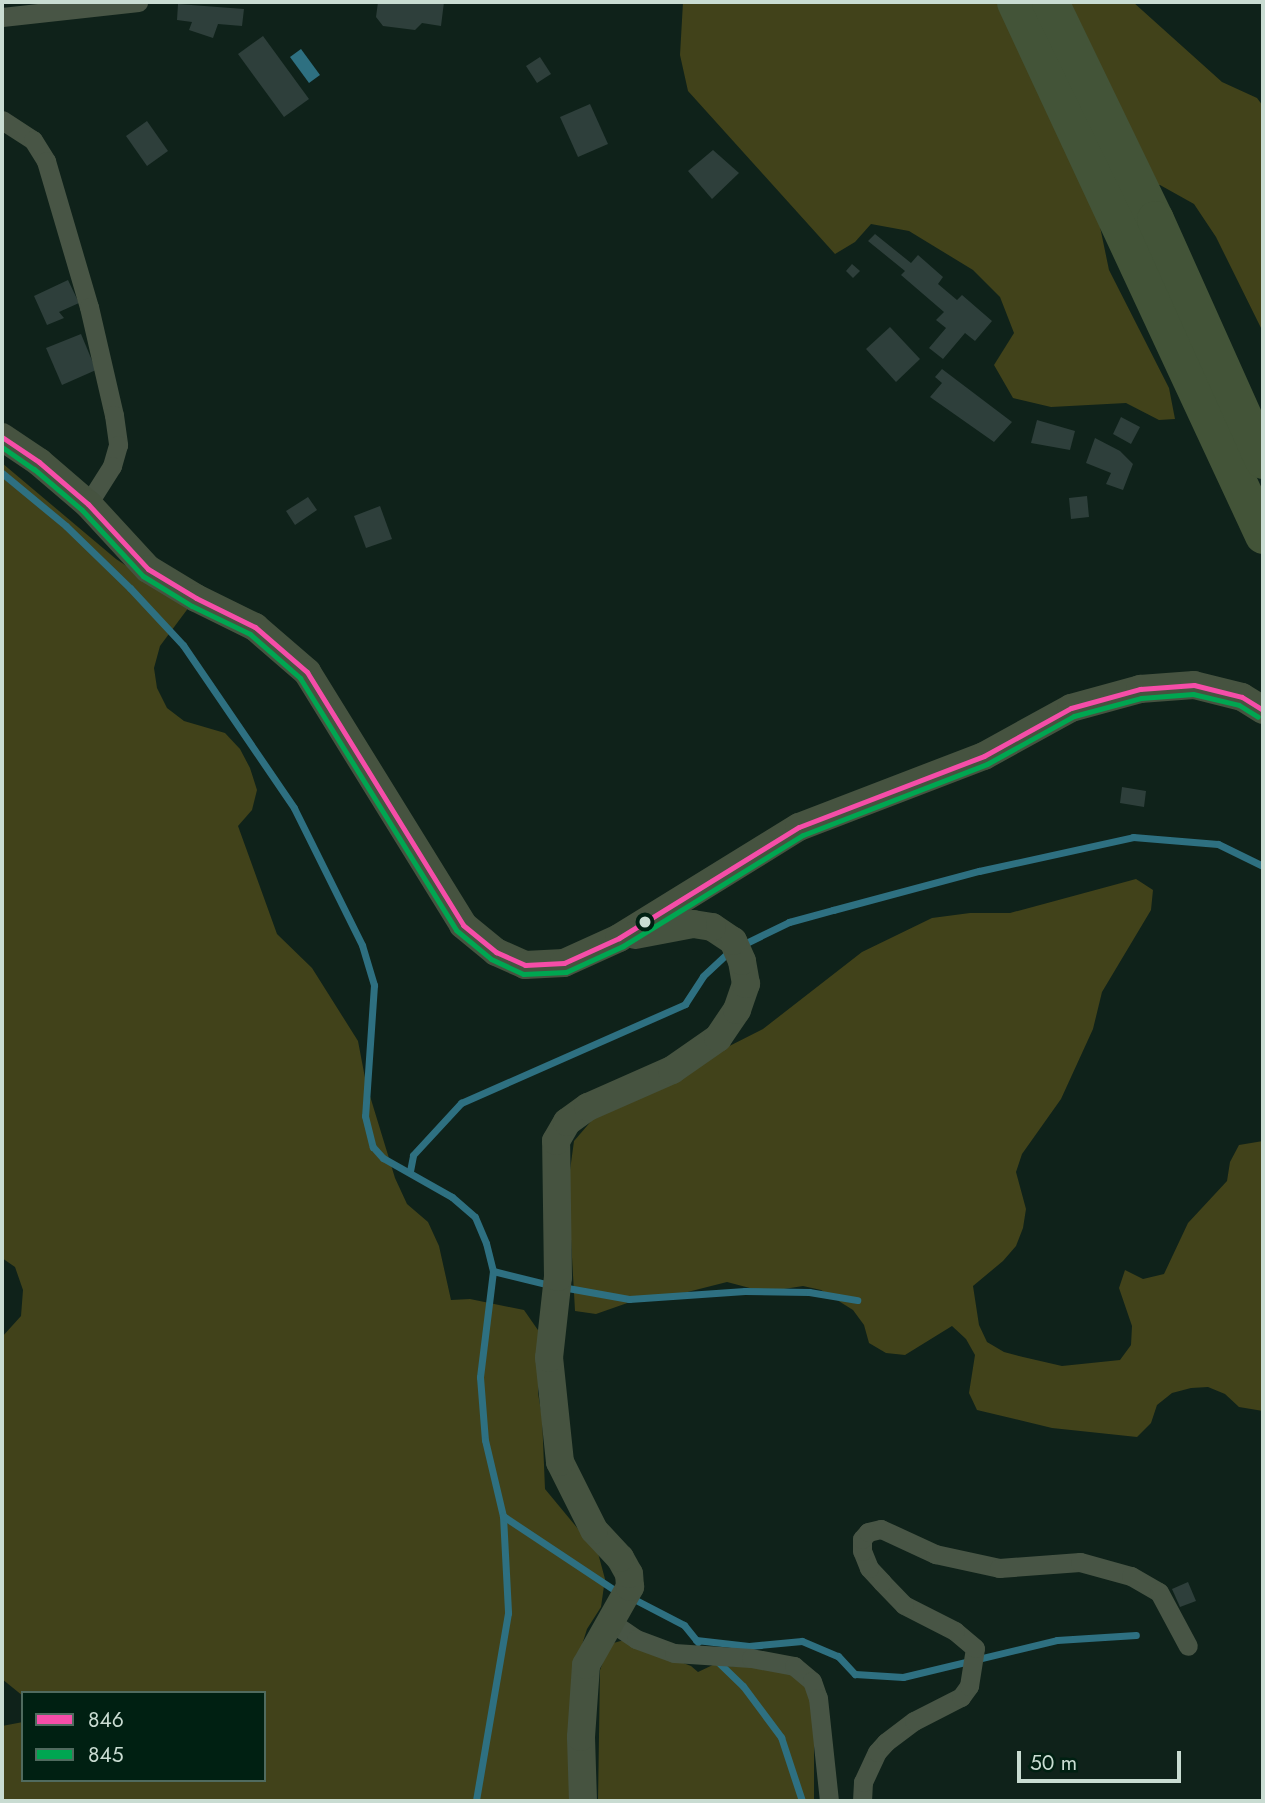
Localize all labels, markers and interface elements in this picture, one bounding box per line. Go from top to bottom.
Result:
unlabelled marker [638,915,652,929]
legend [21,1691,266,1782]
text: 846 [88,1705,124,1735]
scale bar [1020,1736,1184,1780]
text: 845 [88,1740,124,1770]
text: 50 m [1030,1748,1077,1778]

